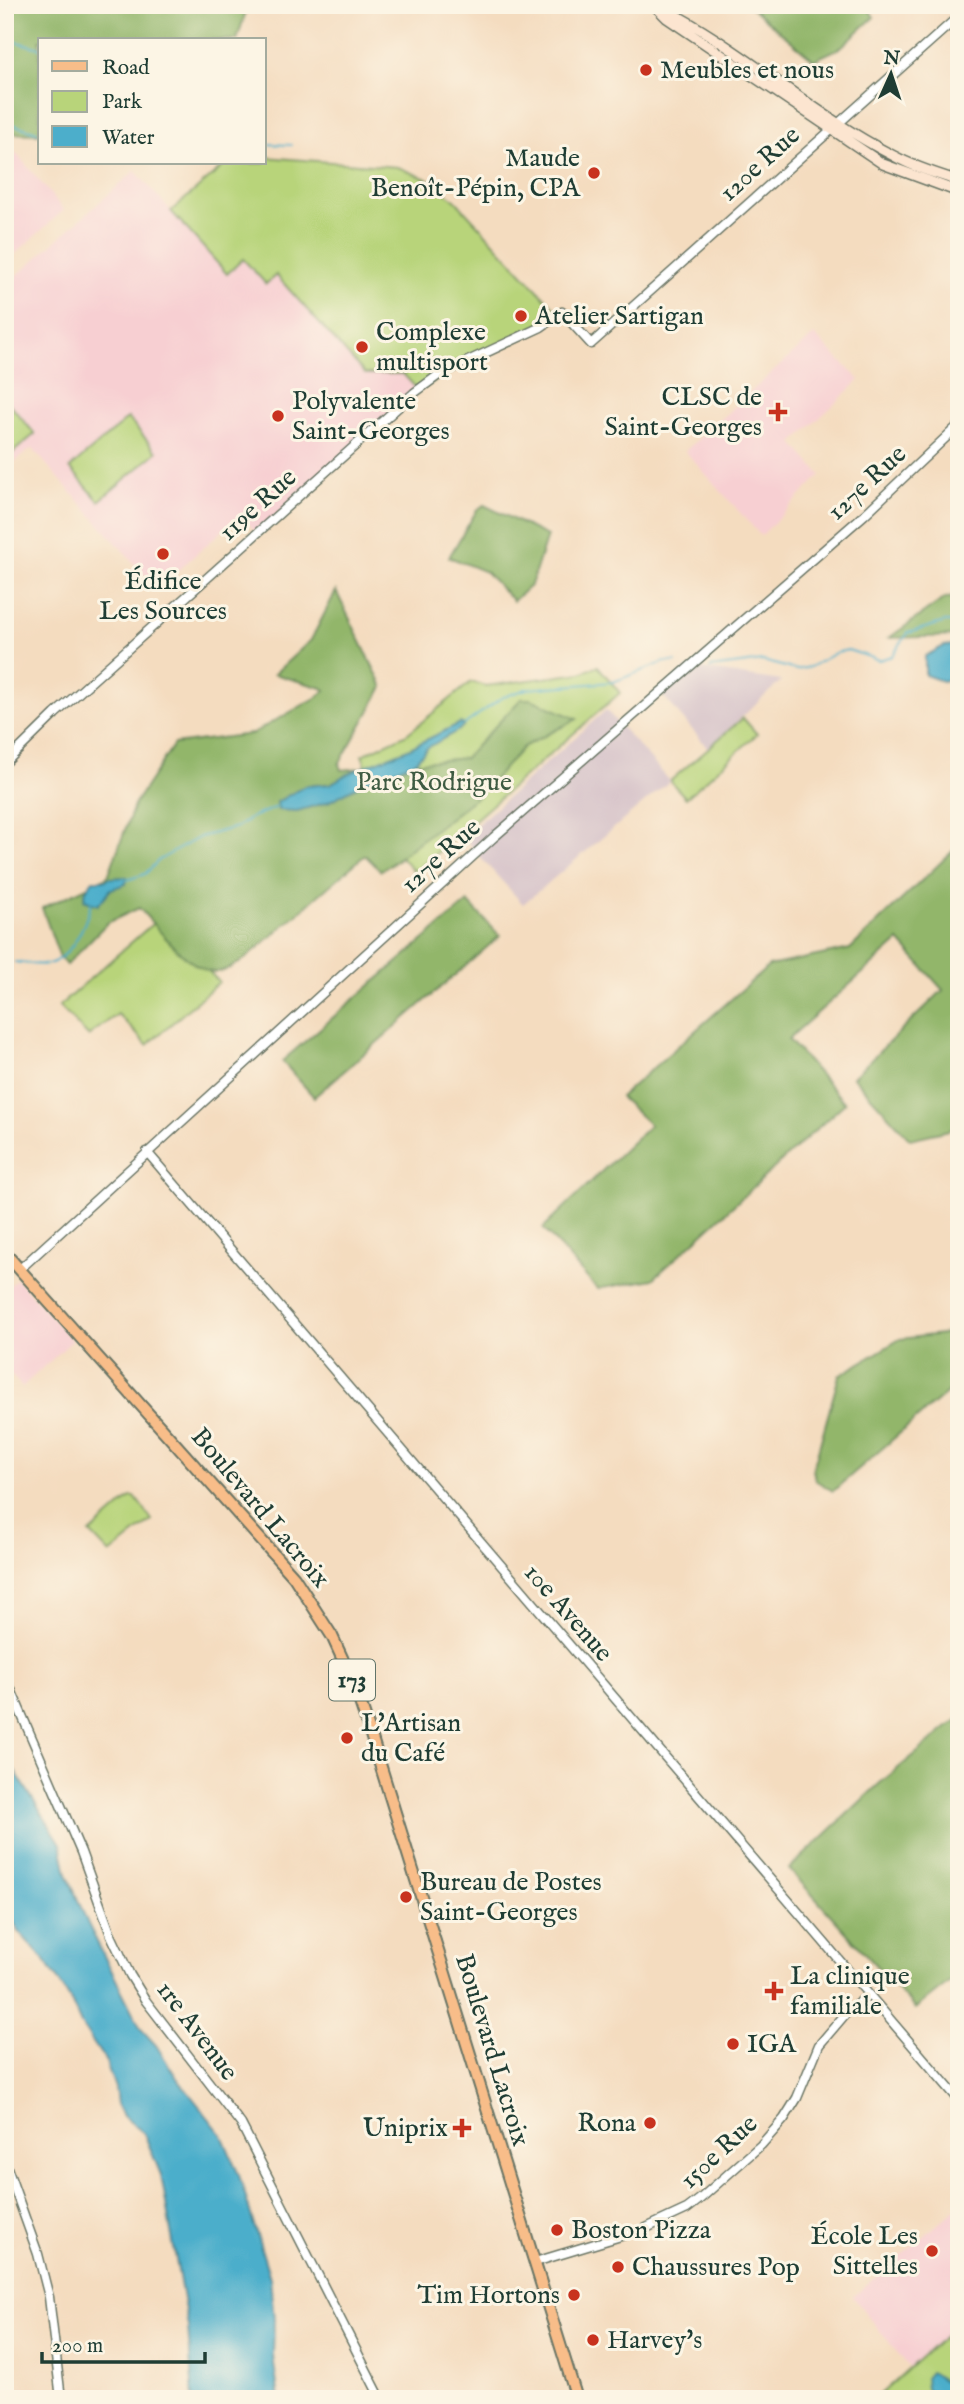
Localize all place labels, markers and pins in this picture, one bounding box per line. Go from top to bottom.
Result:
place label: Meubles et nous [660,54,834,87]
marker: Meubles et nous [638,62,654,78]
place label: Maude Benoît-Pépin, CPA [371,142,581,205]
marker: Maude Benoît-Pépin, CPA [586,165,602,181]
place label: Atelier Sartigan [534,300,704,333]
marker: Atelier Sartigan [513,308,529,324]
place label: Complexe multisport [376,316,488,379]
marker: Complexe multisport [354,339,370,355]
place label: CLSC de Saint-Georges [604,381,762,444]
place label: Polyvalente Saint-Georges [292,385,450,448]
marker: CLSC de Saint-Georges [768,402,788,422]
marker: Polyvalente Saint-Georges [270,408,286,424]
marker: Édifice Les Sources [155,546,171,562]
place label: Édifice Les Sources [99,565,227,628]
place label: L'Artisan du Café [361,1707,461,1770]
marker: L'Artisan du Café [339,1730,355,1746]
place label: Bureau de Postes Saint-Georges [420,1866,602,1929]
marker: Bureau de Postes Saint-Georges [398,1889,414,1905]
place label: La clinique familiale [790,1960,910,2023]
marker: La clinique familiale [764,1981,784,2001]
place label: IGA [747,2028,797,2061]
marker: IGA [725,2036,741,2052]
place label: Rona [577,2107,637,2140]
place label: Uniprix [363,2112,448,2145]
marker: Rona [642,2115,658,2131]
marker: Uniprix [454,2120,470,2136]
place label: Boston Pizza [571,2214,712,2247]
place label: École Les Sittelles [811,2220,918,2283]
marker: Boston Pizza [549,2222,565,2238]
marker: École Les Sittelles [924,2243,940,2259]
place label: Chaussures Pop [632,2251,800,2284]
marker: Chaussures Pop [610,2259,626,2275]
place label: Tim Hortons [417,2279,560,2312]
marker: Tim Hortons [566,2287,582,2303]
place label: Harvey's [607,2324,702,2357]
marker: Harvey's [585,2332,601,2348]

